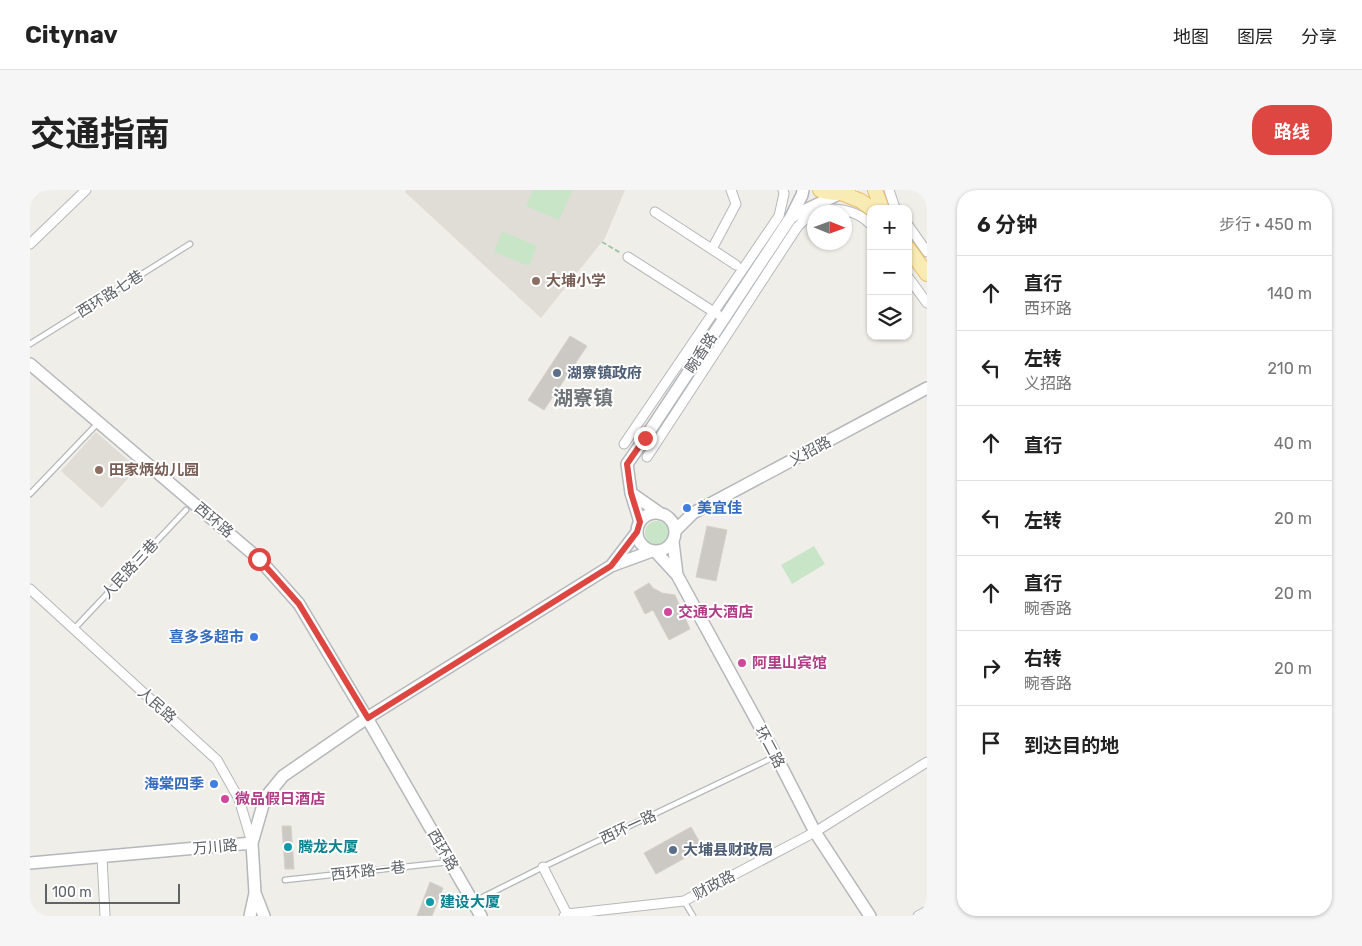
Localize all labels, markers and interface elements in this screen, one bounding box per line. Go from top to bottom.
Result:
text: Citynav [25,21,118,49]
text: 地图 [1173,26,1209,48]
text: 图层 [1237,26,1273,48]
text: 分享 [1301,26,1337,48]
button: 路线 [1252,105,1332,155]
text: 交通指南 [30,113,170,155]
north arrow [807,205,852,250]
map controls [867,205,912,340]
button: + [867,205,912,250]
text: 6 分钟 [977,212,1037,237]
text: 步行 · 450 m [1219,215,1312,234]
button: − [867,250,912,295]
street label: 西环路七巷 [73,266,147,322]
place label: 大埔小学 [546,272,606,290]
text: 直行 [1024,272,1062,295]
marker: 大埔小学 [530,275,542,287]
icon: ahead [977,279,1005,307]
text: 140 m [1267,284,1312,303]
button: layers [867,295,912,340]
text: 西环路 [1024,299,1072,318]
street label: 畹香路 [681,329,721,377]
text: 左转 [1024,347,1062,370]
icon: left [977,354,1005,382]
text: 210 m [1267,359,1312,378]
place label: 湖寮镇政府 [567,364,642,382]
marker: 湖寮镇政府 [551,367,563,379]
text: 义招路 [1024,374,1072,393]
district label: 湖寮镇 [553,386,613,410]
route end [634,427,657,450]
icon: ahead [977,429,1005,457]
street label: 义招路 [786,432,834,470]
text: 直行 [1024,434,1062,457]
text: 40 m [1274,434,1312,453]
place label: 田家炳幼儿园 [109,461,199,479]
marker: 田家炳幼儿园 [93,464,105,476]
street label: 西环路 [191,499,237,541]
place label: 美宜佳 [697,499,742,517]
marker: 美宜佳 [681,502,693,514]
icon: left [977,504,1005,532]
text: 左转 [1024,509,1062,532]
text: 20 m [1274,509,1312,528]
street label: 人民路三巷 [98,535,162,603]
route start [248,548,271,571]
text: 直行 [1024,572,1062,595]
icon: ahead [977,579,1005,607]
text: 20 m [1274,584,1312,603]
text: 畹香路 [1024,599,1072,618]
place label: 交通大酒店 [678,603,753,621]
marker: 交通大酒店 [662,606,674,618]
place label: 喜多多超市 [169,628,244,646]
marker: 喜多多超市 [248,631,260,643]
text: 右转 [1024,647,1062,670]
place label: 阿里山宾馆 [752,654,827,672]
icon: right [977,654,1005,682]
marker: 阿里山宾馆 [736,657,748,669]
text: 20 m [1274,659,1312,678]
text: 畹香路 [1024,674,1072,693]
street label: 人民路 [134,683,180,727]
street label: 环二路 [751,723,789,771]
icon: arrive [977,729,1005,757]
text: 到达目的地 [1024,734,1119,757]
place label: 海棠四季 [144,775,204,793]
marker: 海棠四季 [208,778,220,790]
place label: 微品假日酒店 [235,790,325,808]
marker: 微品假日酒店 [219,793,231,805]
street label: 西环一路 [597,806,659,848]
street label: 西环路 [424,826,462,874]
street label: 万川路 [192,836,238,858]
place label: 腾龙大厦 [298,838,358,856]
marker: 腾龙大厦 [282,841,294,853]
place label: 大埔县财政局 [683,841,773,859]
marker: 大埔县财政局 [667,844,679,856]
street label: 西环路一巷 [330,858,406,884]
street label: 财政路 [690,866,738,904]
scale bar [45,881,180,904]
text: 100 m [52,884,92,901]
place label: 建设大厦 [440,893,500,911]
marker: 建设大厦 [424,896,436,908]

